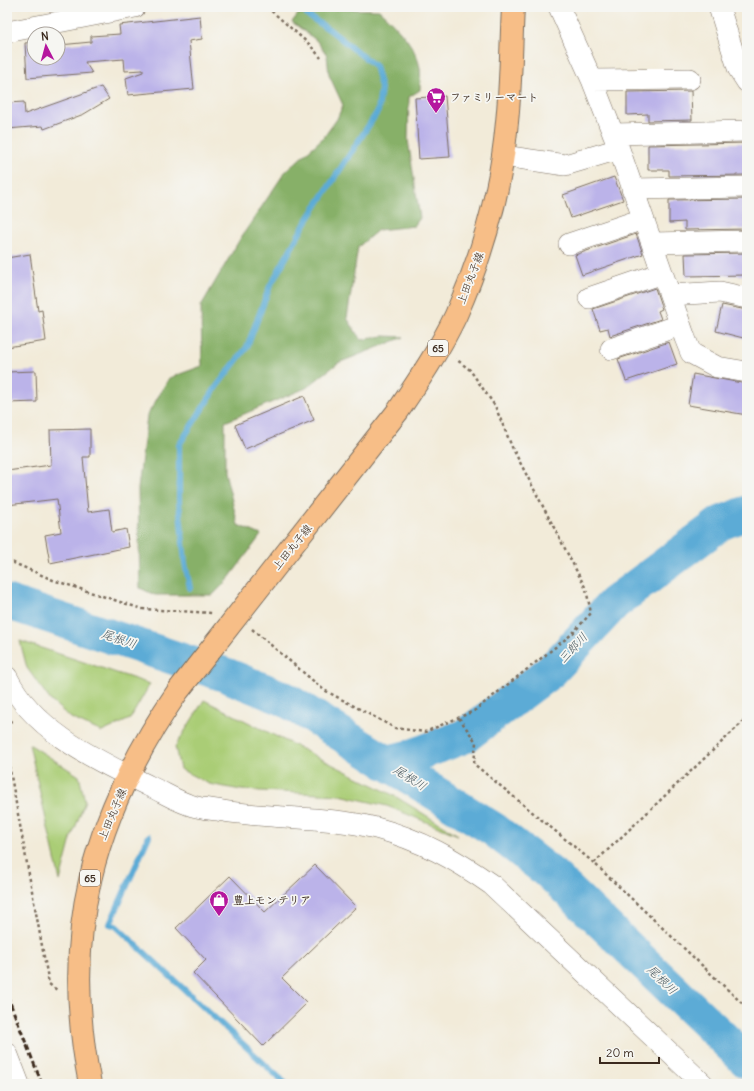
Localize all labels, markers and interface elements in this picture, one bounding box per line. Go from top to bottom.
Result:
north arrow [26,26,66,66]
text: N [40,29,49,43]
supermarket icon: ファミリーマート [425,86,447,114]
place label: ファミリーマート [450,90,538,104]
street label: 上田丸子線 [454,250,486,306]
road number: 65 [428,340,448,356]
street label: 上田丸子線 [269,521,315,573]
water label: 尾根川 [100,626,139,651]
water label: 三郎川 [555,629,590,666]
water label: 尾根川 [391,762,430,793]
street label: 上田丸子線 [95,786,129,842]
road number: 65 [80,870,100,886]
shop icon: 豊上モンテリア [208,889,230,917]
place label: 豊上モンテリア [233,893,311,907]
water label: 尾根川 [644,962,681,998]
scale bar [600,1039,659,1065]
text: 20 m [606,1045,634,1060]

